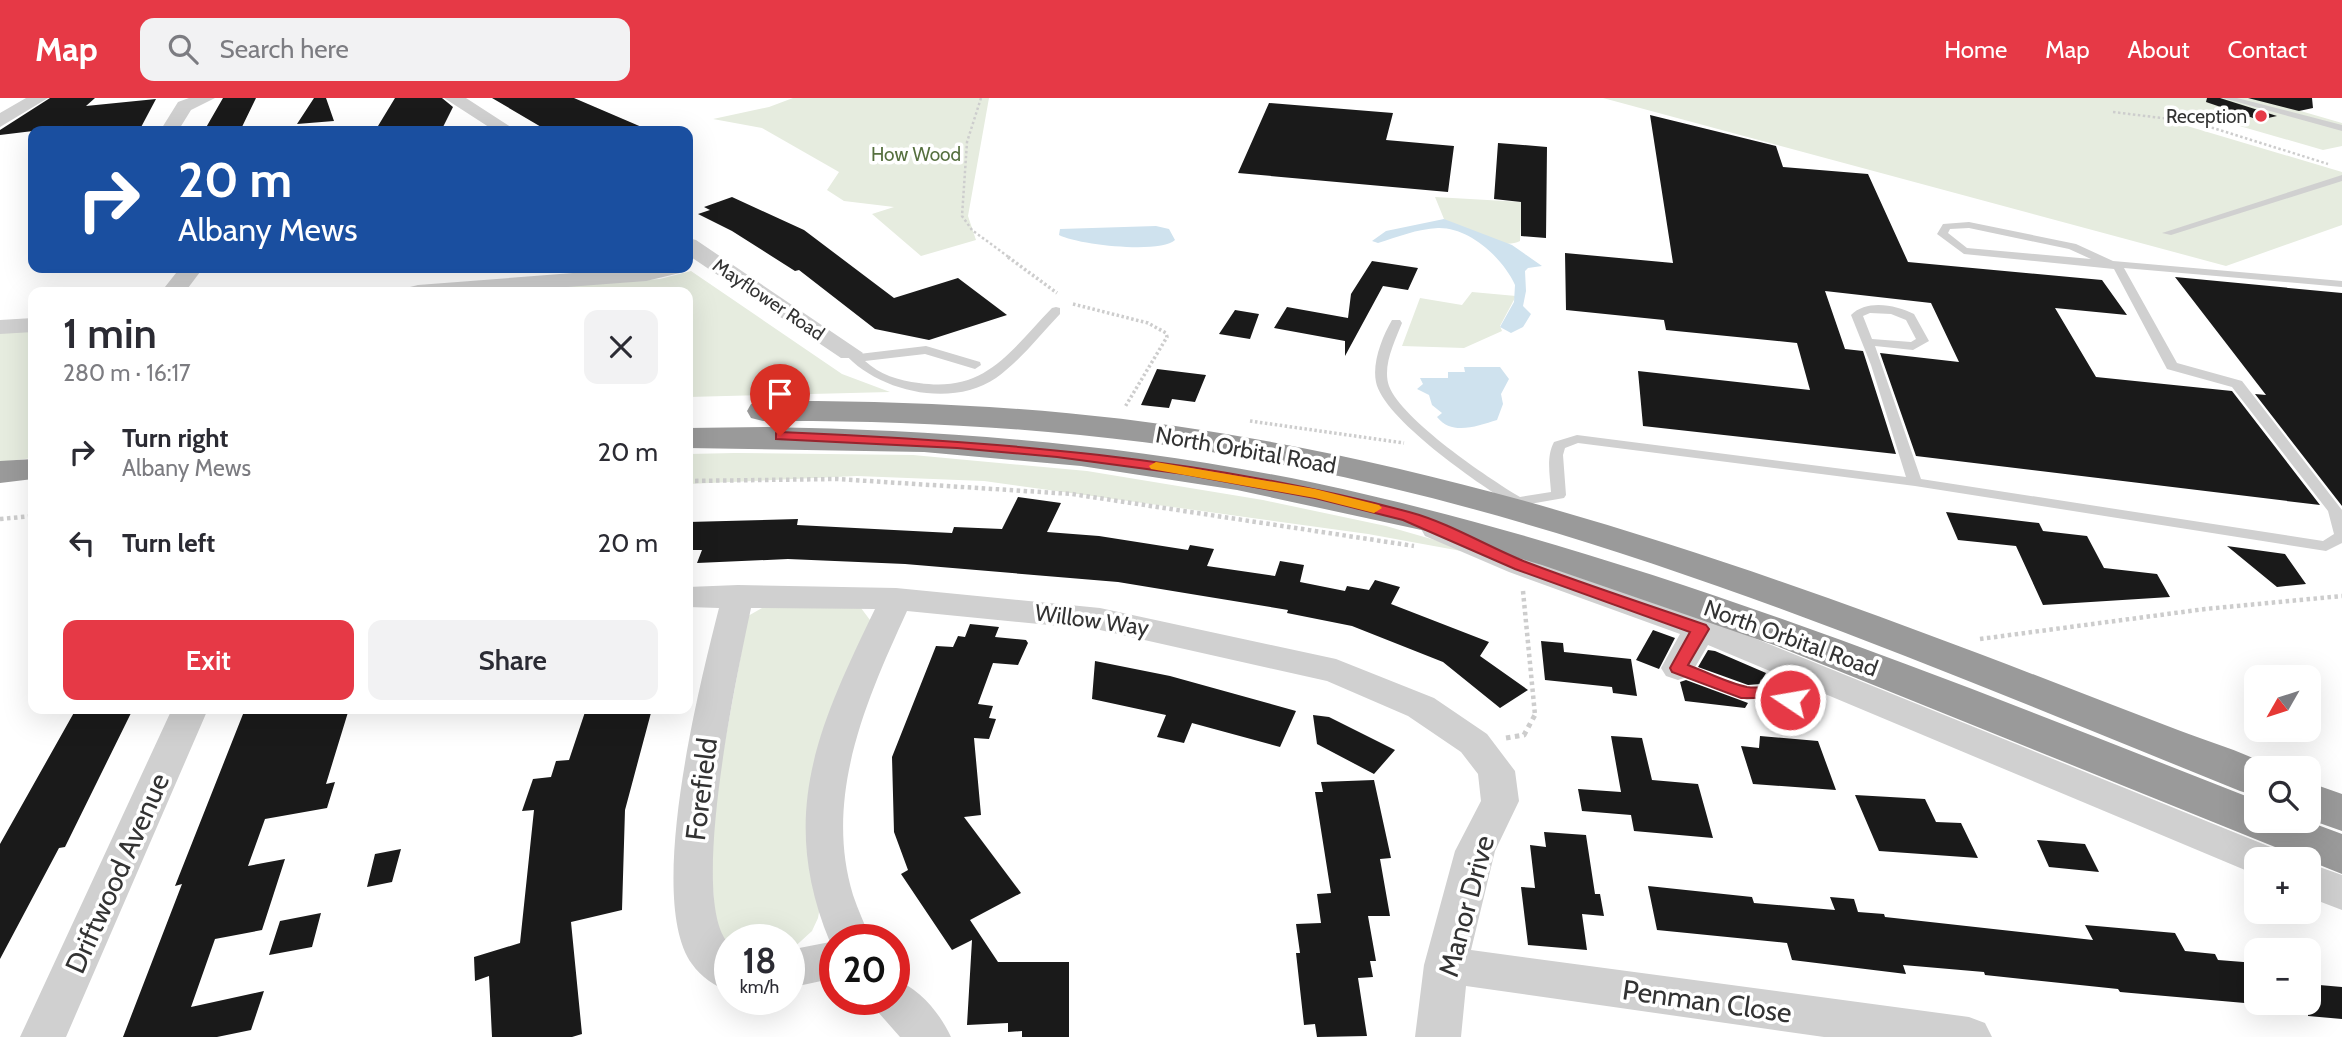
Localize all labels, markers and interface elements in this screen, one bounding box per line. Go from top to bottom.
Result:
search box [140,18,630,81]
text: Map [35,29,98,69]
icon: search [164,30,202,68]
text: Search here [220,33,349,65]
text: Home [1944,35,2007,64]
text: Map [2045,35,2090,64]
text: About [2128,35,2190,64]
text: Contact [2228,35,2307,64]
place label: Reception [2166,105,2247,128]
marker: Reception [2253,108,2269,124]
park label: How Wood [871,143,961,166]
text: 20 m [178,150,292,209]
icon: right [63,154,154,245]
text: Albany Mews [178,210,357,249]
street label: Mayflower Road [709,254,829,345]
text: 1 min [63,307,157,359]
button: close [584,310,658,384]
text: 280 m · 16:17 [63,359,191,387]
pin [750,364,810,436]
icon: arrive [761,375,799,413]
street label: North Orbital Road [1153,420,1339,480]
text: Turn right [122,422,228,454]
icon: right [63,433,101,471]
text: 20 m [598,436,658,468]
text: Albany Mews [122,454,251,482]
icon: left [63,524,101,562]
text: Turn left [122,527,215,559]
text: 20 m [598,527,658,559]
street label: North Orbital Road [1700,594,1882,682]
street label: Willow Way [1033,598,1151,642]
button: Exit [63,620,354,700]
button: Share [368,620,658,700]
position arrow [1753,663,1827,737]
north arrow [2244,665,2320,742]
map controls [2244,665,2321,1015]
street label: Forefield [678,736,724,842]
button: search [2244,756,2321,833]
street label: Driftwood Avenue [58,768,176,978]
street label: Manor Drive [1431,832,1501,980]
button: + [2244,847,2321,924]
speed limit sign: 20 [819,924,910,1015]
button: − [2244,938,2321,1015]
text: 18 [742,939,777,982]
street label: Penman Close [1620,972,1794,1030]
text: km/h [740,976,779,998]

